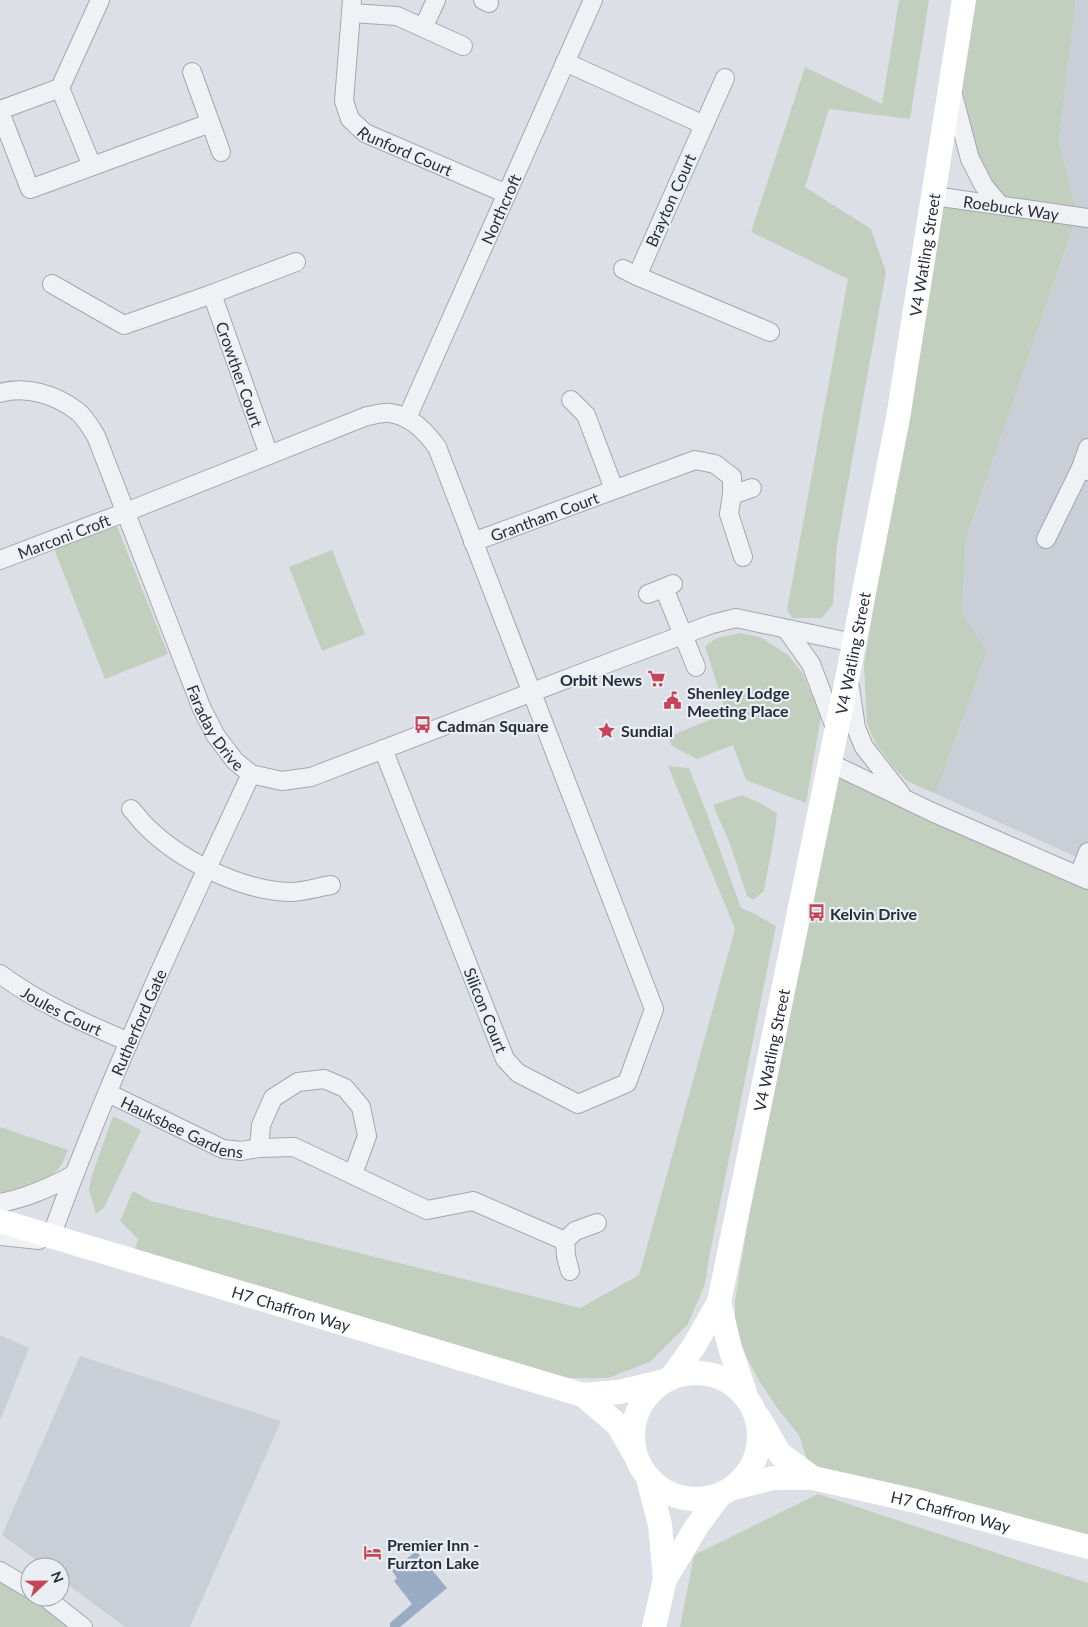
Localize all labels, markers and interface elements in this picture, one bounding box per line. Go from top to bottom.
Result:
street label: Runford Court [354,122,456,179]
street label: Brayton Court [641,150,699,249]
street label: Northcroft [476,171,524,247]
street label: V4 Watling Street [905,191,943,318]
street label: Roebuck Way [962,191,1061,223]
street label: Crowther Court [213,319,268,429]
street label: Grantham Court [487,487,601,544]
street label: Marconi Croft [15,510,113,562]
street label: V4 Watling Street [830,590,873,716]
supermarket icon: Orbit News [646,669,666,689]
place label: Orbit News [560,670,642,689]
street label: Faraday Drive [184,682,248,774]
place label: Shenley Lodge Meeting Place [687,683,790,720]
public building icon: Shenley Lodge Meeting Place [663,691,683,711]
bus stop icon: Cadman Square [413,715,433,735]
place label: Cadman Square [437,716,549,735]
place icon: Sundial [597,720,617,740]
place label: Sundial [621,721,673,740]
bus stop icon: Kelvin Drive [806,903,826,923]
place label: Kelvin Drive [830,904,918,923]
street label: Silicon Court [460,965,512,1055]
street label: Rutherford Gate [106,966,169,1078]
street label: Joules Court [18,982,105,1039]
street label: V4 Watling Street [749,987,793,1113]
street label: Hauksbee Gardens [118,1091,244,1161]
street label: H7 Chaffron Way [230,1281,354,1335]
street label: H7 Chaffron Way [889,1486,1013,1536]
place label: Premier Inn - Furzton Lake [387,1535,479,1572]
hotel icon: Premier Inn - Furzton Lake [363,1543,383,1563]
north arrow [20,1557,70,1607]
text: N [48,1569,67,1585]

